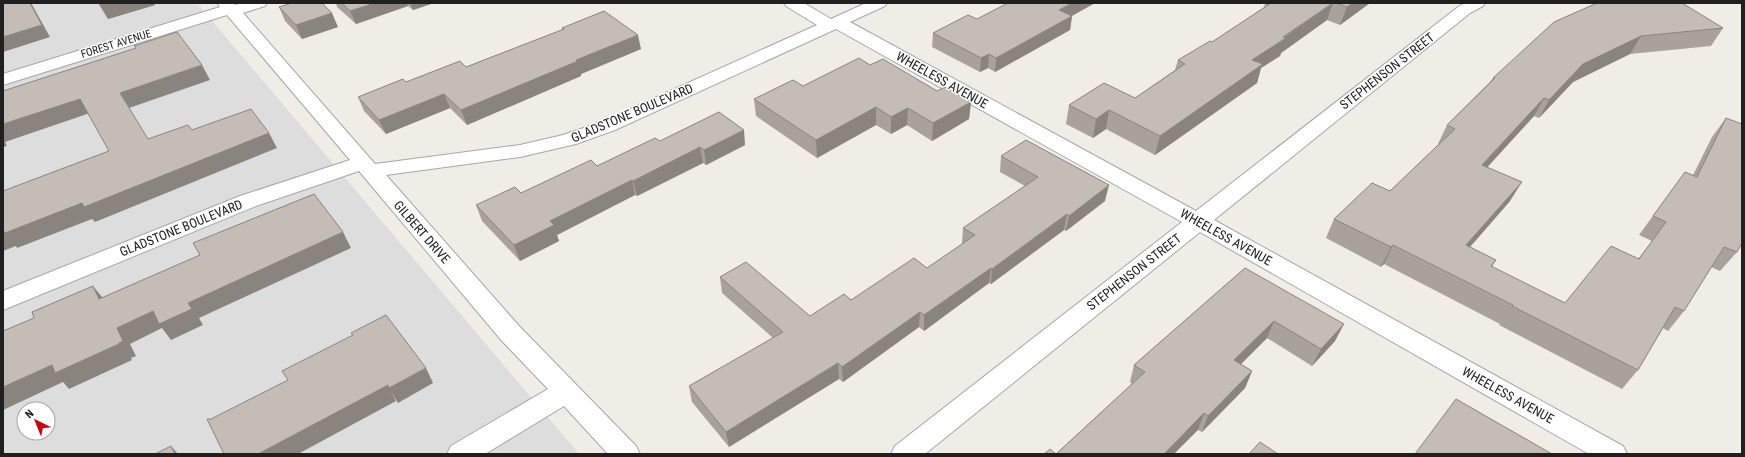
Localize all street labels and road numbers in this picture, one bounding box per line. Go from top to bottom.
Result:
street label: FOREST AVENUE [79,27,153,61]
street label: STEPHENSON STREET [1337,29,1437,112]
street label: WHEELESS AVENUE [894,49,990,111]
street label: GLADSTONE BOULEVARD [569,80,695,146]
street label: GLADSTONE BOULEVARD [117,197,245,259]
street label: GILBERT DRIVE [391,198,453,266]
street label: WHEELESS AVENUE [1178,206,1274,268]
street label: STEPHENSON STREET [1084,230,1184,313]
street label: WHEELESS AVENUE [1460,364,1556,426]

